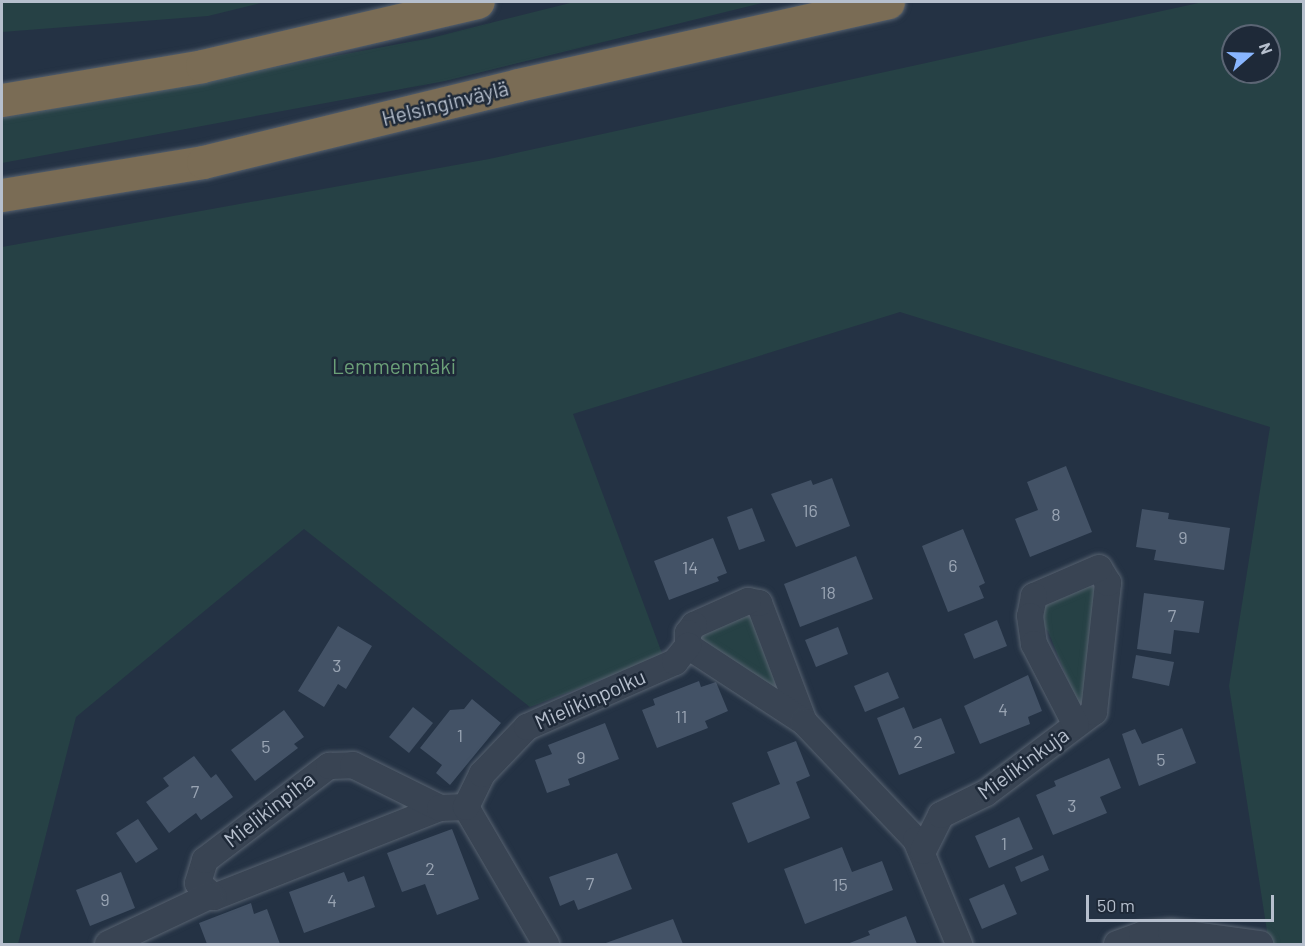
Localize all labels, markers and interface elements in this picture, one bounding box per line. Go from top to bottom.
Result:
north arrow [1221,24,1281,84]
text: N [1256,40,1277,57]
street label: Helsinginväylä [379,75,511,131]
park label: Lemmenmäki [332,353,456,379]
house number: 16 [802,499,818,521]
house number: 8 [1051,503,1061,525]
house number: 9 [1178,526,1188,548]
house number: 6 [948,554,958,576]
house number: 14 [682,556,698,578]
house number: 18 [820,581,836,603]
house number: 7 [1168,604,1176,626]
house number: 3 [332,654,342,676]
street label: Mielikinpolku [531,663,649,735]
house number: 4 [998,698,1008,720]
house number: 11 [675,705,687,727]
street label: Mielikinkuja [972,721,1074,805]
house number: 1 [457,724,463,746]
house number: 2 [913,730,923,752]
house number: 5 [261,735,271,757]
house number: 9 [576,746,586,768]
house number: 5 [1156,748,1166,770]
street label: Mielikinpiha [219,766,319,852]
house number: 7 [191,780,199,802]
house number: 3 [1067,794,1077,816]
house number: 1 [1001,832,1007,854]
house number: 2 [425,857,435,879]
house number: 7 [586,872,594,894]
house number: 15 [832,873,848,895]
scale bar [1089,883,1276,921]
house number: 9 [100,888,110,910]
house number: 4 [327,889,337,911]
text: 50 m [1097,894,1135,916]

